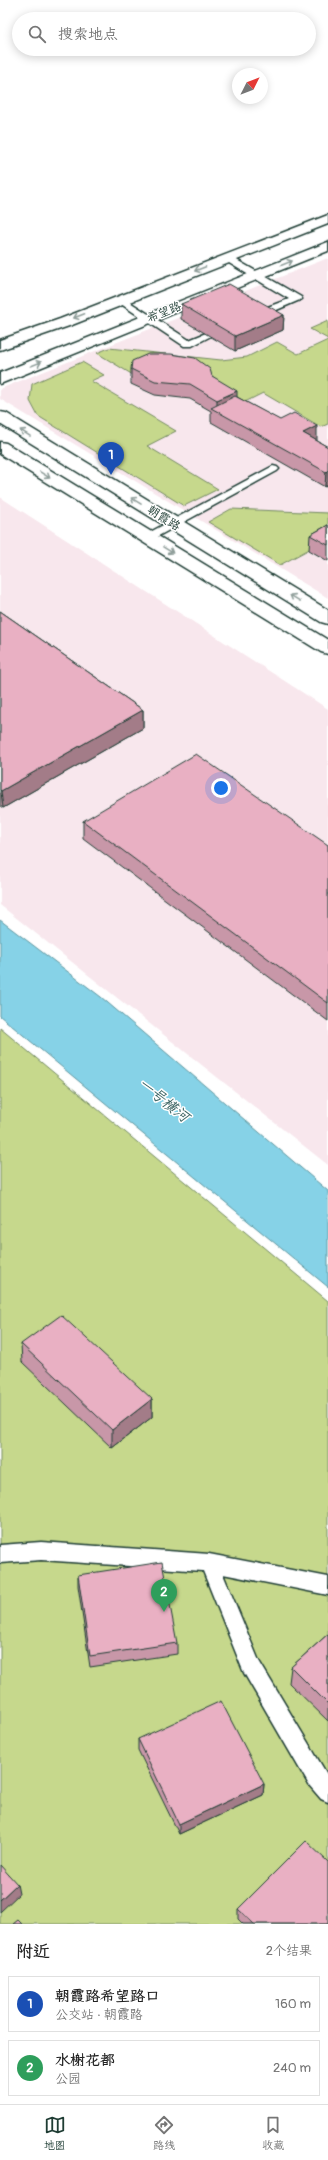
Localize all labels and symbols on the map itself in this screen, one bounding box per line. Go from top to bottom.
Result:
north arrow [232,68,268,104]
one-way arrow [280,259,292,267]
one-way arrow [195,266,207,274]
street label: 希望路 [145,299,184,326]
one-way arrow [74,313,86,321]
one-way arrow [30,360,42,367]
one-way arrow [19,428,31,436]
pin: 1 [98,442,124,475]
one-way arrow [39,472,51,480]
one-way arrow [130,497,142,505]
street label: 朝霞路 [144,503,183,534]
one-way arrow [162,547,174,555]
one-way arrow [290,594,301,602]
your location [211,778,231,798]
water label: 一号横河 [134,1074,195,1129]
pin: 2 [151,1579,177,1612]

